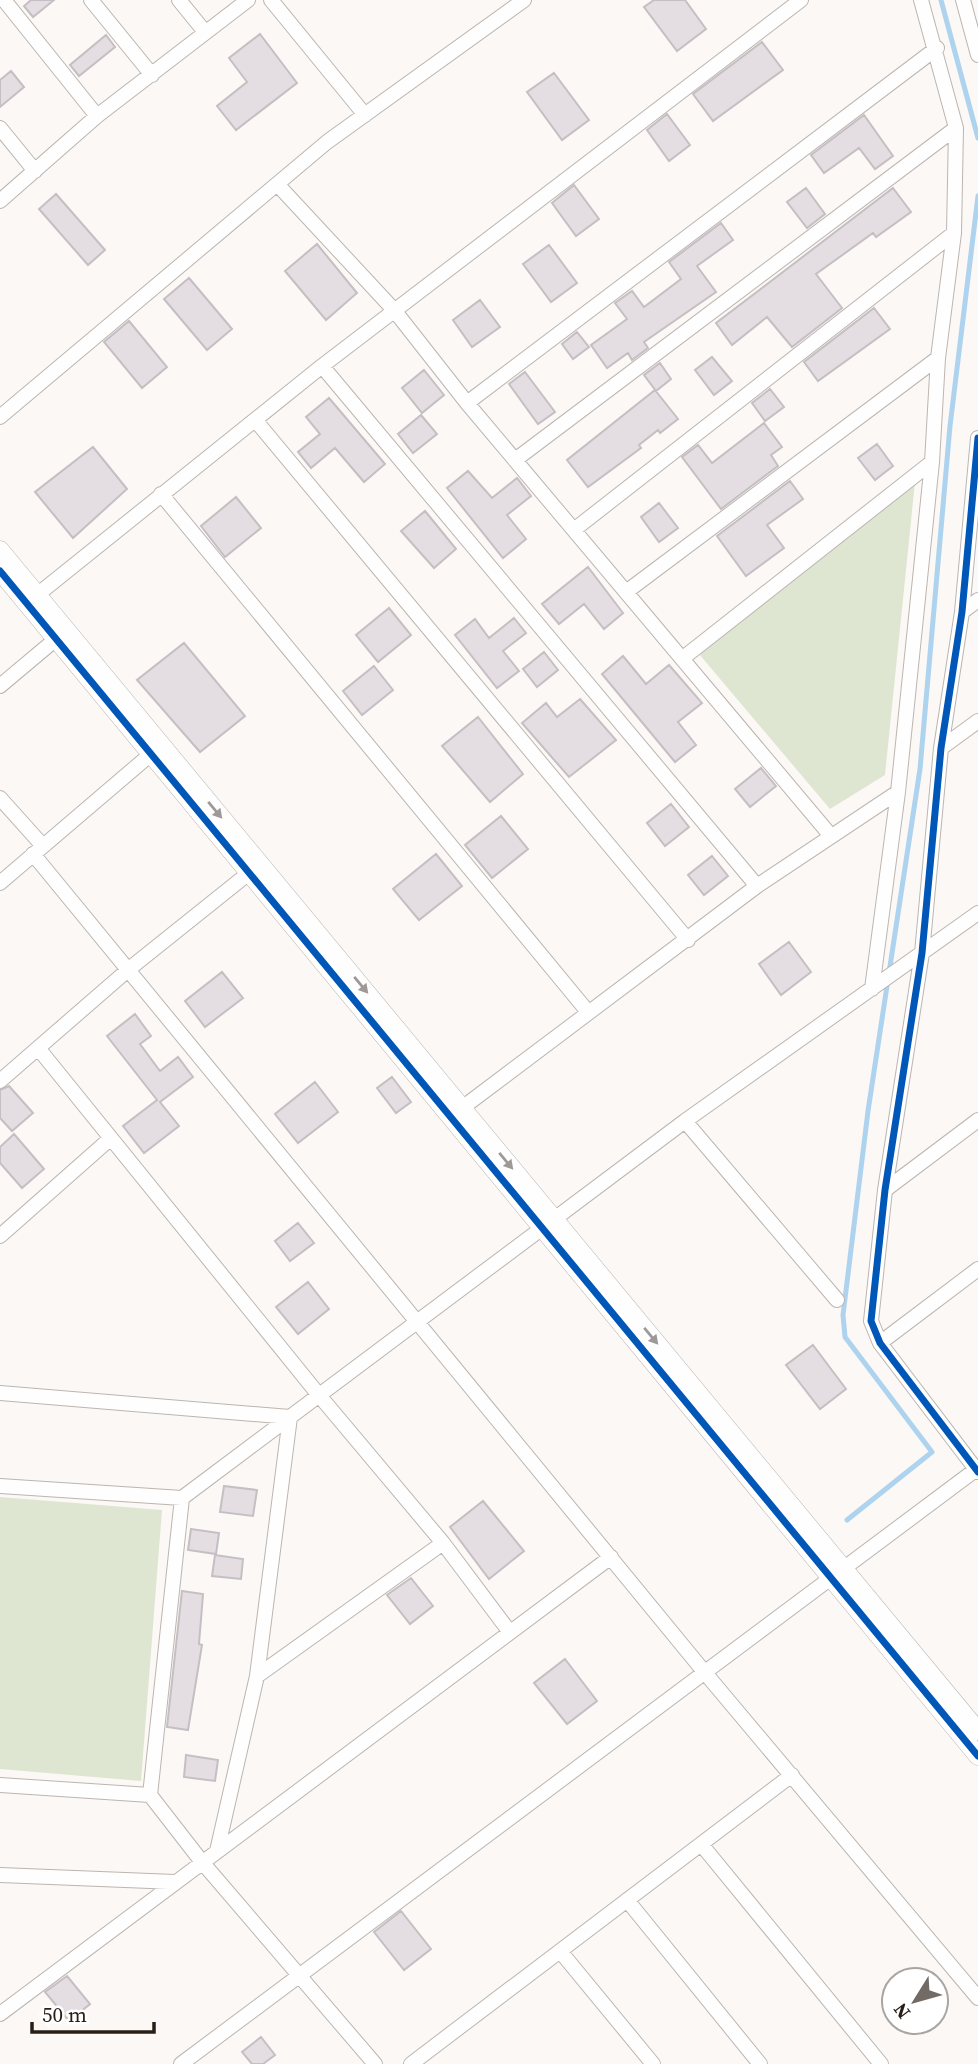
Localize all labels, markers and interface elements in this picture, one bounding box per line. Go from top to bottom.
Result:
one-way arrow [208,801,223,819]
one-way arrow [353,976,368,994]
one-way arrow [498,1151,513,1169]
one-way arrow [643,1327,658,1344]
north arrow [880,1966,950,2036]
scale bar [32,1990,154,2034]
text: N [887,1998,916,2025]
text: 50 m [42,2000,87,2029]

